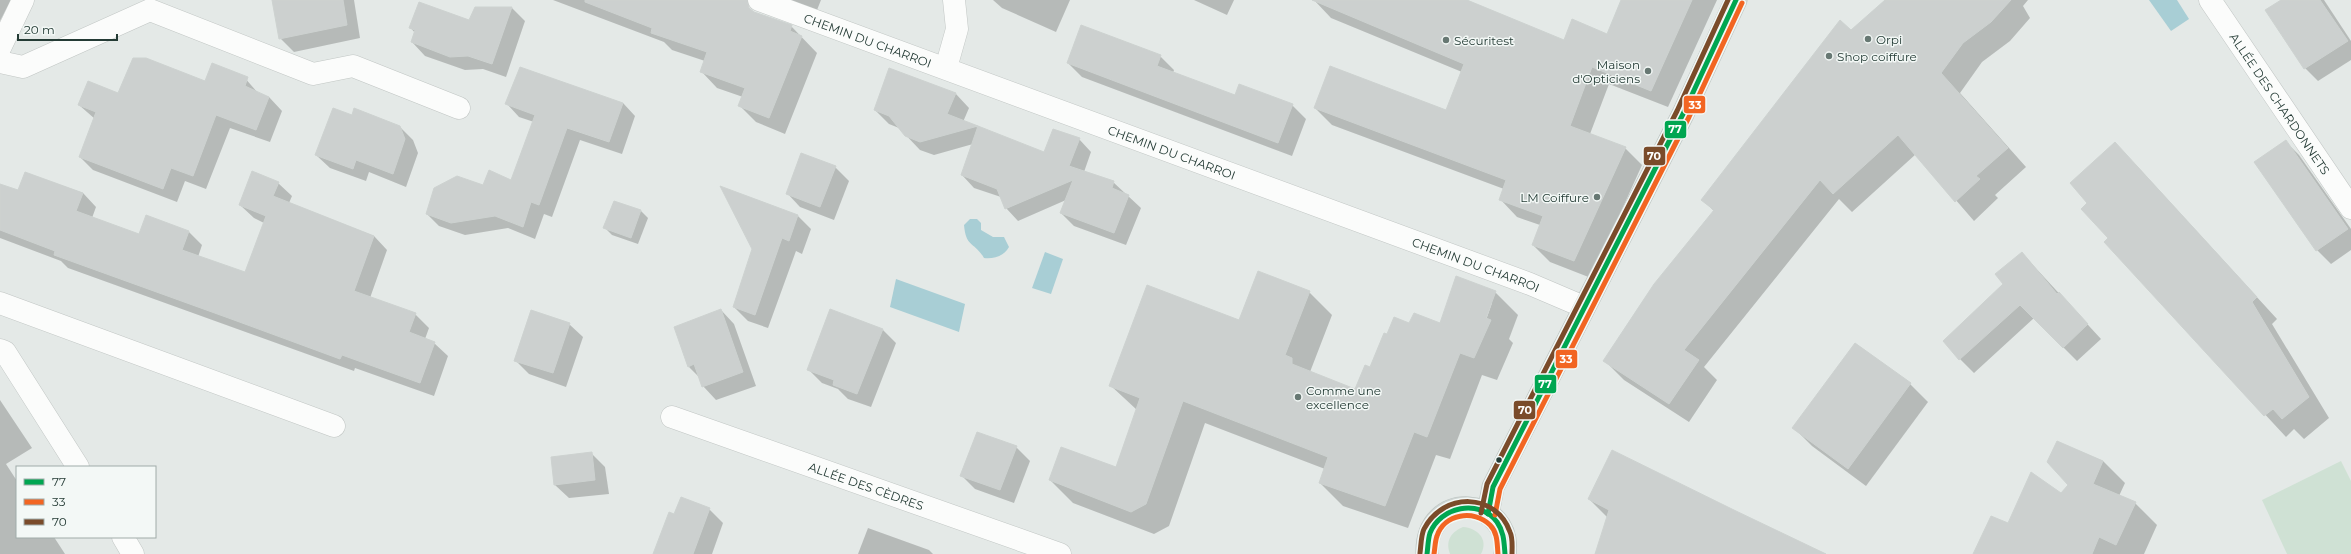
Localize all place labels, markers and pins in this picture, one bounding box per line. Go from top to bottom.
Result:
place label: Orpi [1876,32,1902,47]
place label: Sécuritest [1454,33,1514,48]
marker: Orpi [1863,34,1873,44]
marker: Sécuritest [1441,35,1451,45]
place label: Shop coiffure [1837,49,1917,64]
marker: Shop coiffure [1824,51,1834,61]
place label: Maison d'Opticiens [1572,57,1640,86]
marker: Maison d'Opticiens [1643,66,1653,76]
place label: LM Coiffure [1520,190,1589,205]
marker: LM Coiffure [1592,192,1602,202]
place label: Comme une excellence [1306,383,1381,412]
marker: Comme une excellence [1293,392,1303,402]
unlabelled marker [1494,455,1504,465]

